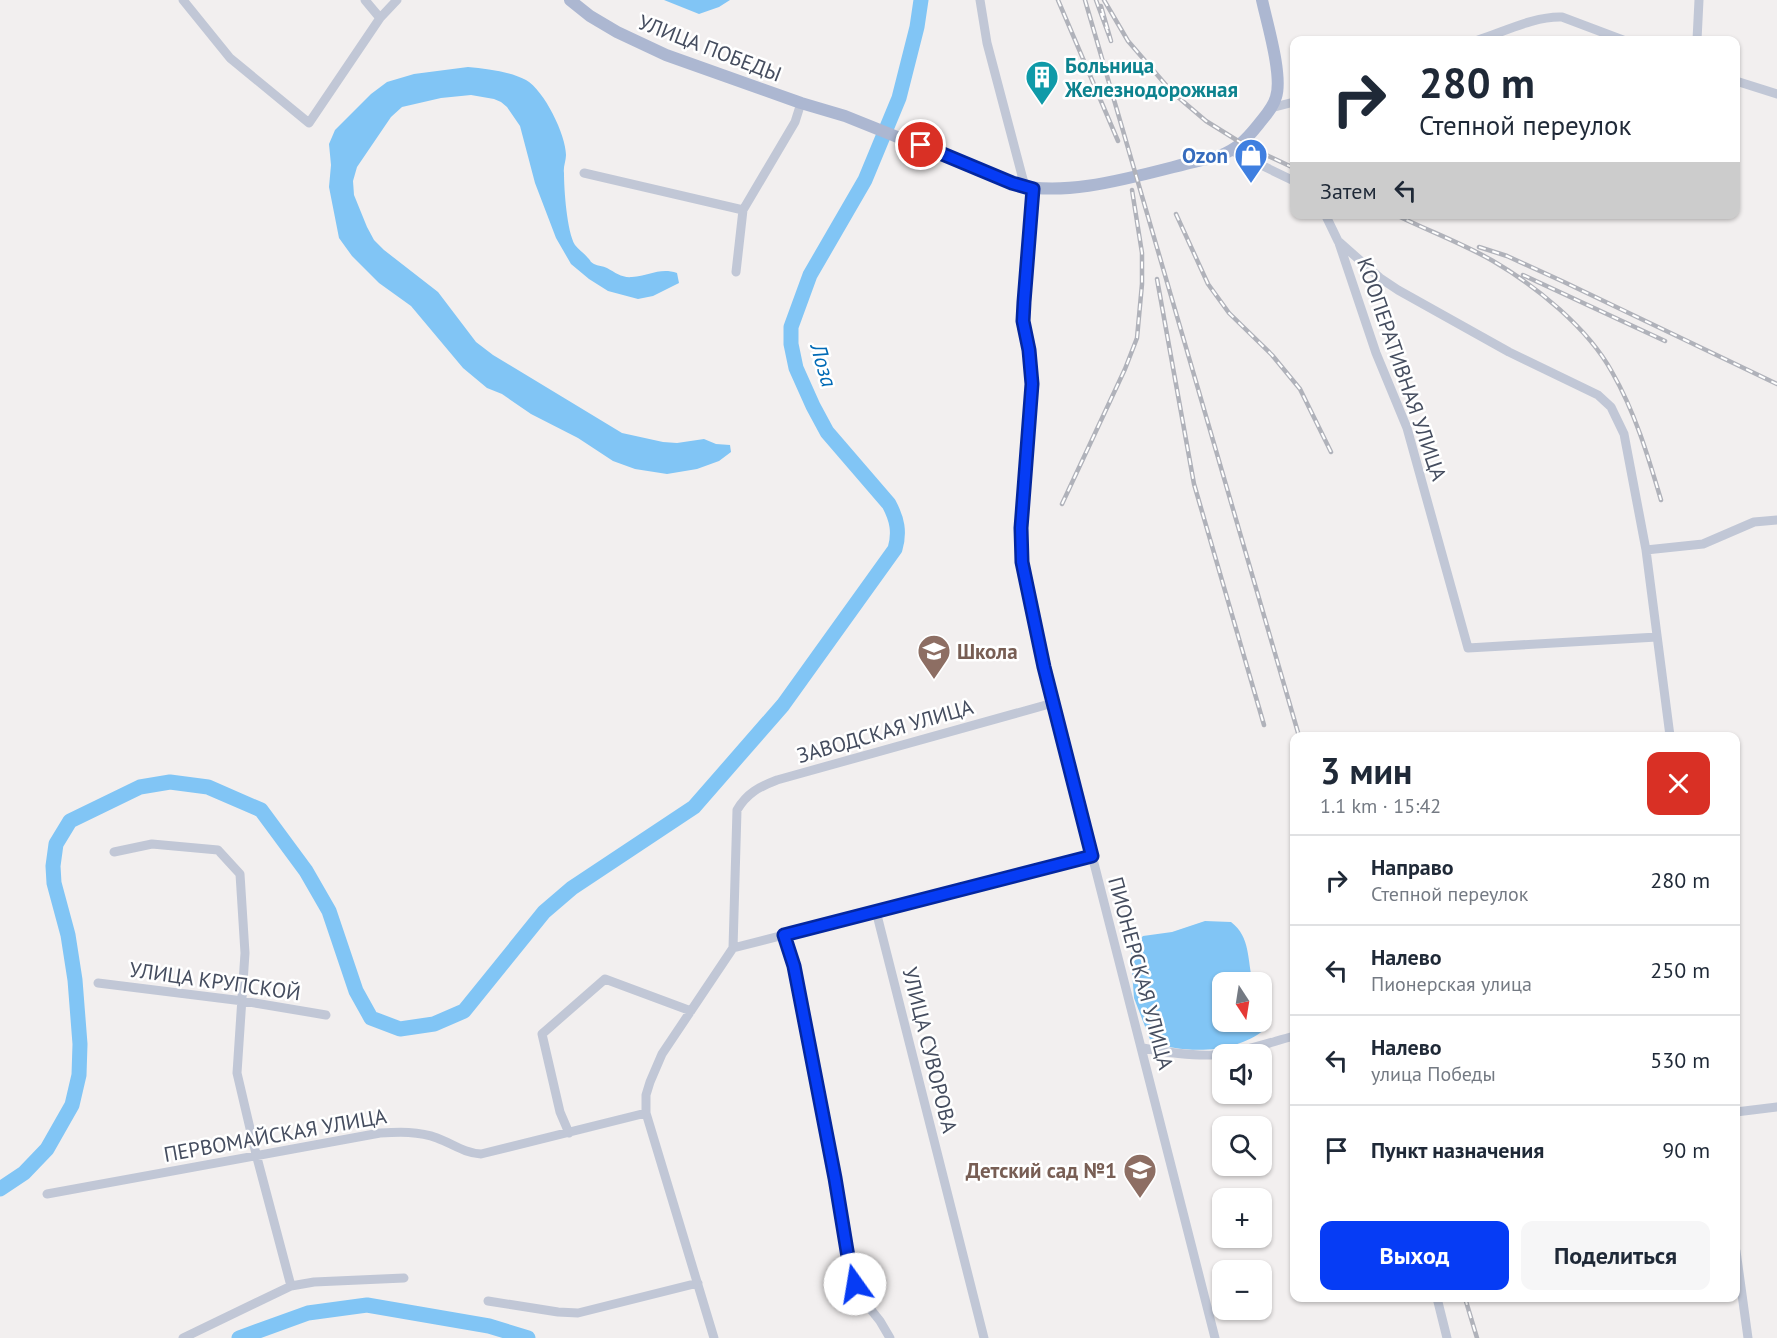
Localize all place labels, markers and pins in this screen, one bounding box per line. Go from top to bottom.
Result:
place label: Больница Железнодорожная [1064,52,1238,103]
building icon: Больница Железнодорожная [1024,59,1060,106]
pin [895,119,946,170]
shop icon: Ozon [1233,137,1269,184]
place label: Ozon [1182,142,1228,169]
school or university icon: Школа [916,633,952,680]
place label: Школа [957,638,1018,665]
school or university icon: Детский сад №1 [1122,1152,1158,1199]
place label: Детский сад №1 [966,1157,1117,1184]

